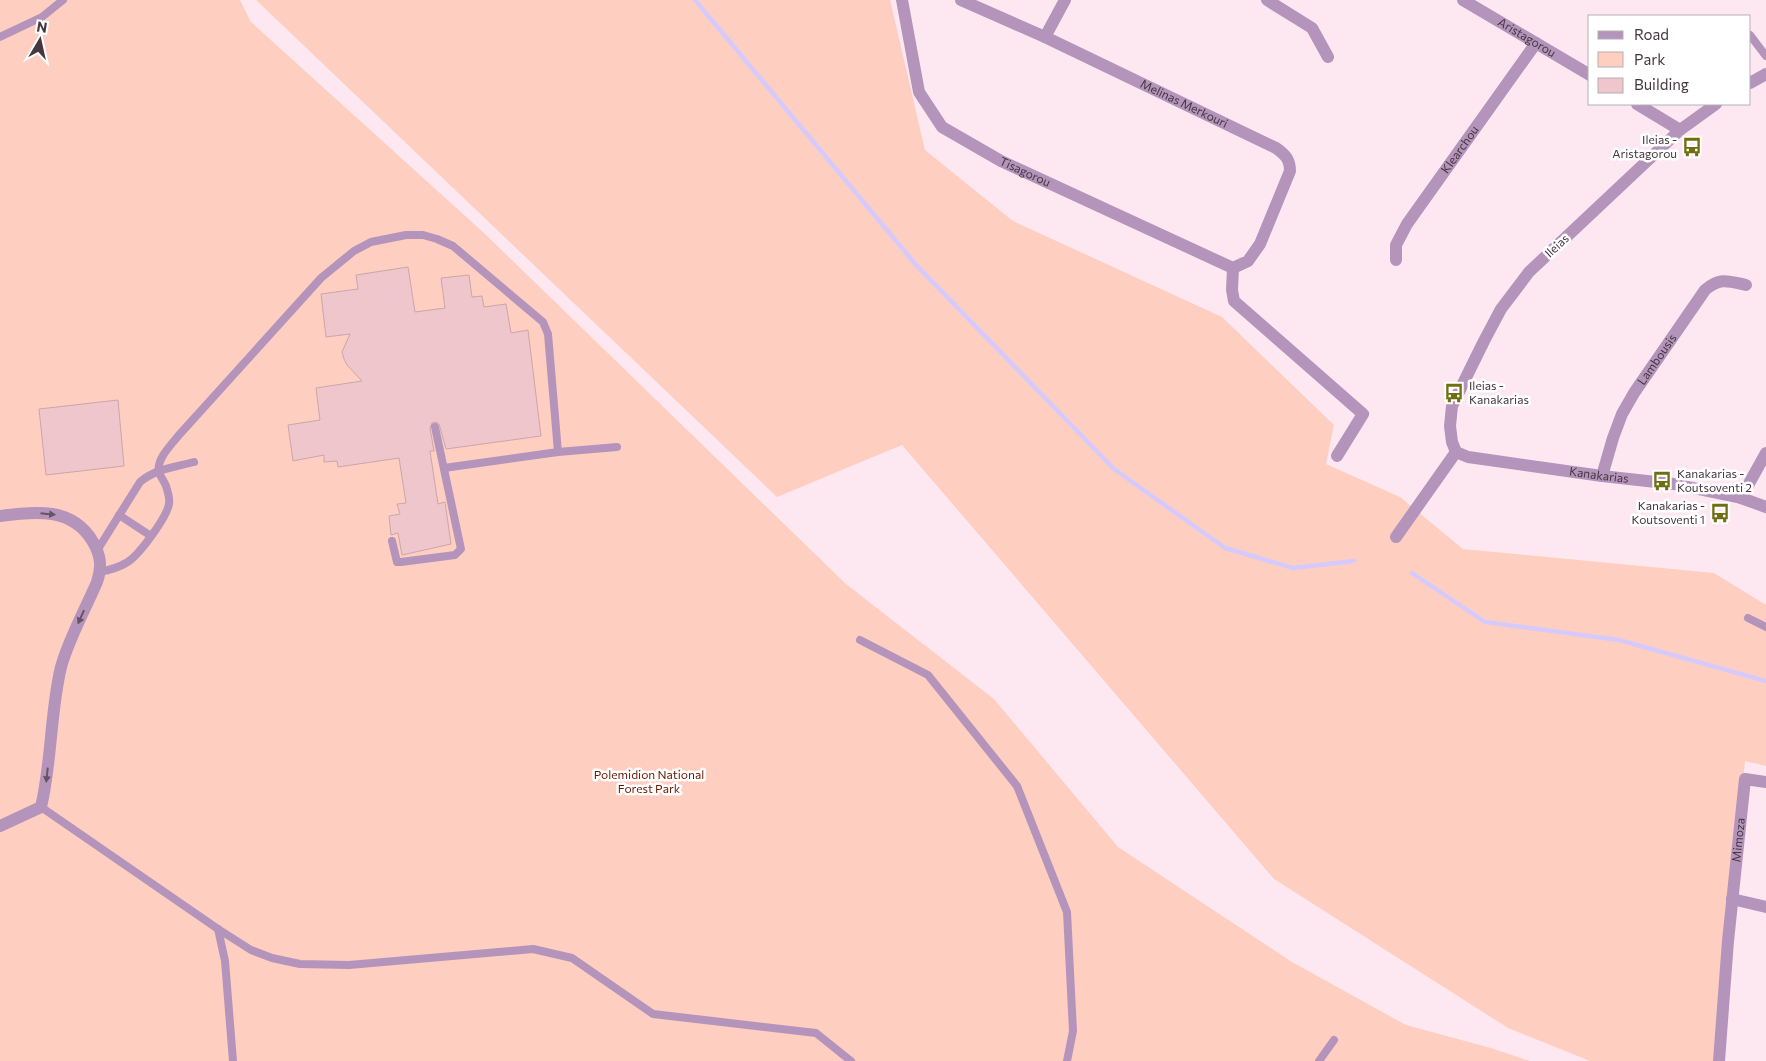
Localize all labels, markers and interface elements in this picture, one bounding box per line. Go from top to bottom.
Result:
street label: Aristagorou [1496,14,1559,59]
north arrow [15,15,65,65]
legend [1588,15,1751,105]
text: N [36,17,49,36]
text: Road [1634,25,1669,43]
text: Park [1634,50,1665,68]
text: Building [1634,75,1689,93]
street label: Melinas Merkouri [1138,76,1231,130]
street label: Klearchou [1437,123,1481,176]
place label: Ileias - Aristagorou [1612,132,1677,160]
bus stop icon: Ileias - Aristagorou [1681,136,1703,158]
street label: Tisagorou [998,153,1053,189]
street label: Ileias [1541,231,1571,260]
street label: Lambousis [1634,331,1679,387]
place label: Ileias - Kanakarias [1469,378,1529,406]
bus stop icon: Ileias - Kanakarias [1443,382,1465,404]
street label: Kanakarias [1568,463,1630,485]
place label: Kanakarias - Koutsoventi 2 [1677,466,1752,494]
bus stop icon: Kanakarias - Koutsoventi 2 [1651,470,1673,492]
place label: Kanakarias - Koutsoventi 1 [1632,498,1705,526]
bus stop icon: Kanakarias - Koutsoventi 1 [1709,502,1731,524]
one-way arrow [41,510,57,518]
one-way arrow [77,610,85,624]
one-way arrow [43,767,51,783]
park label: Polemidion National Forest Park [594,767,704,795]
street label: Mimoza [1728,817,1747,863]

